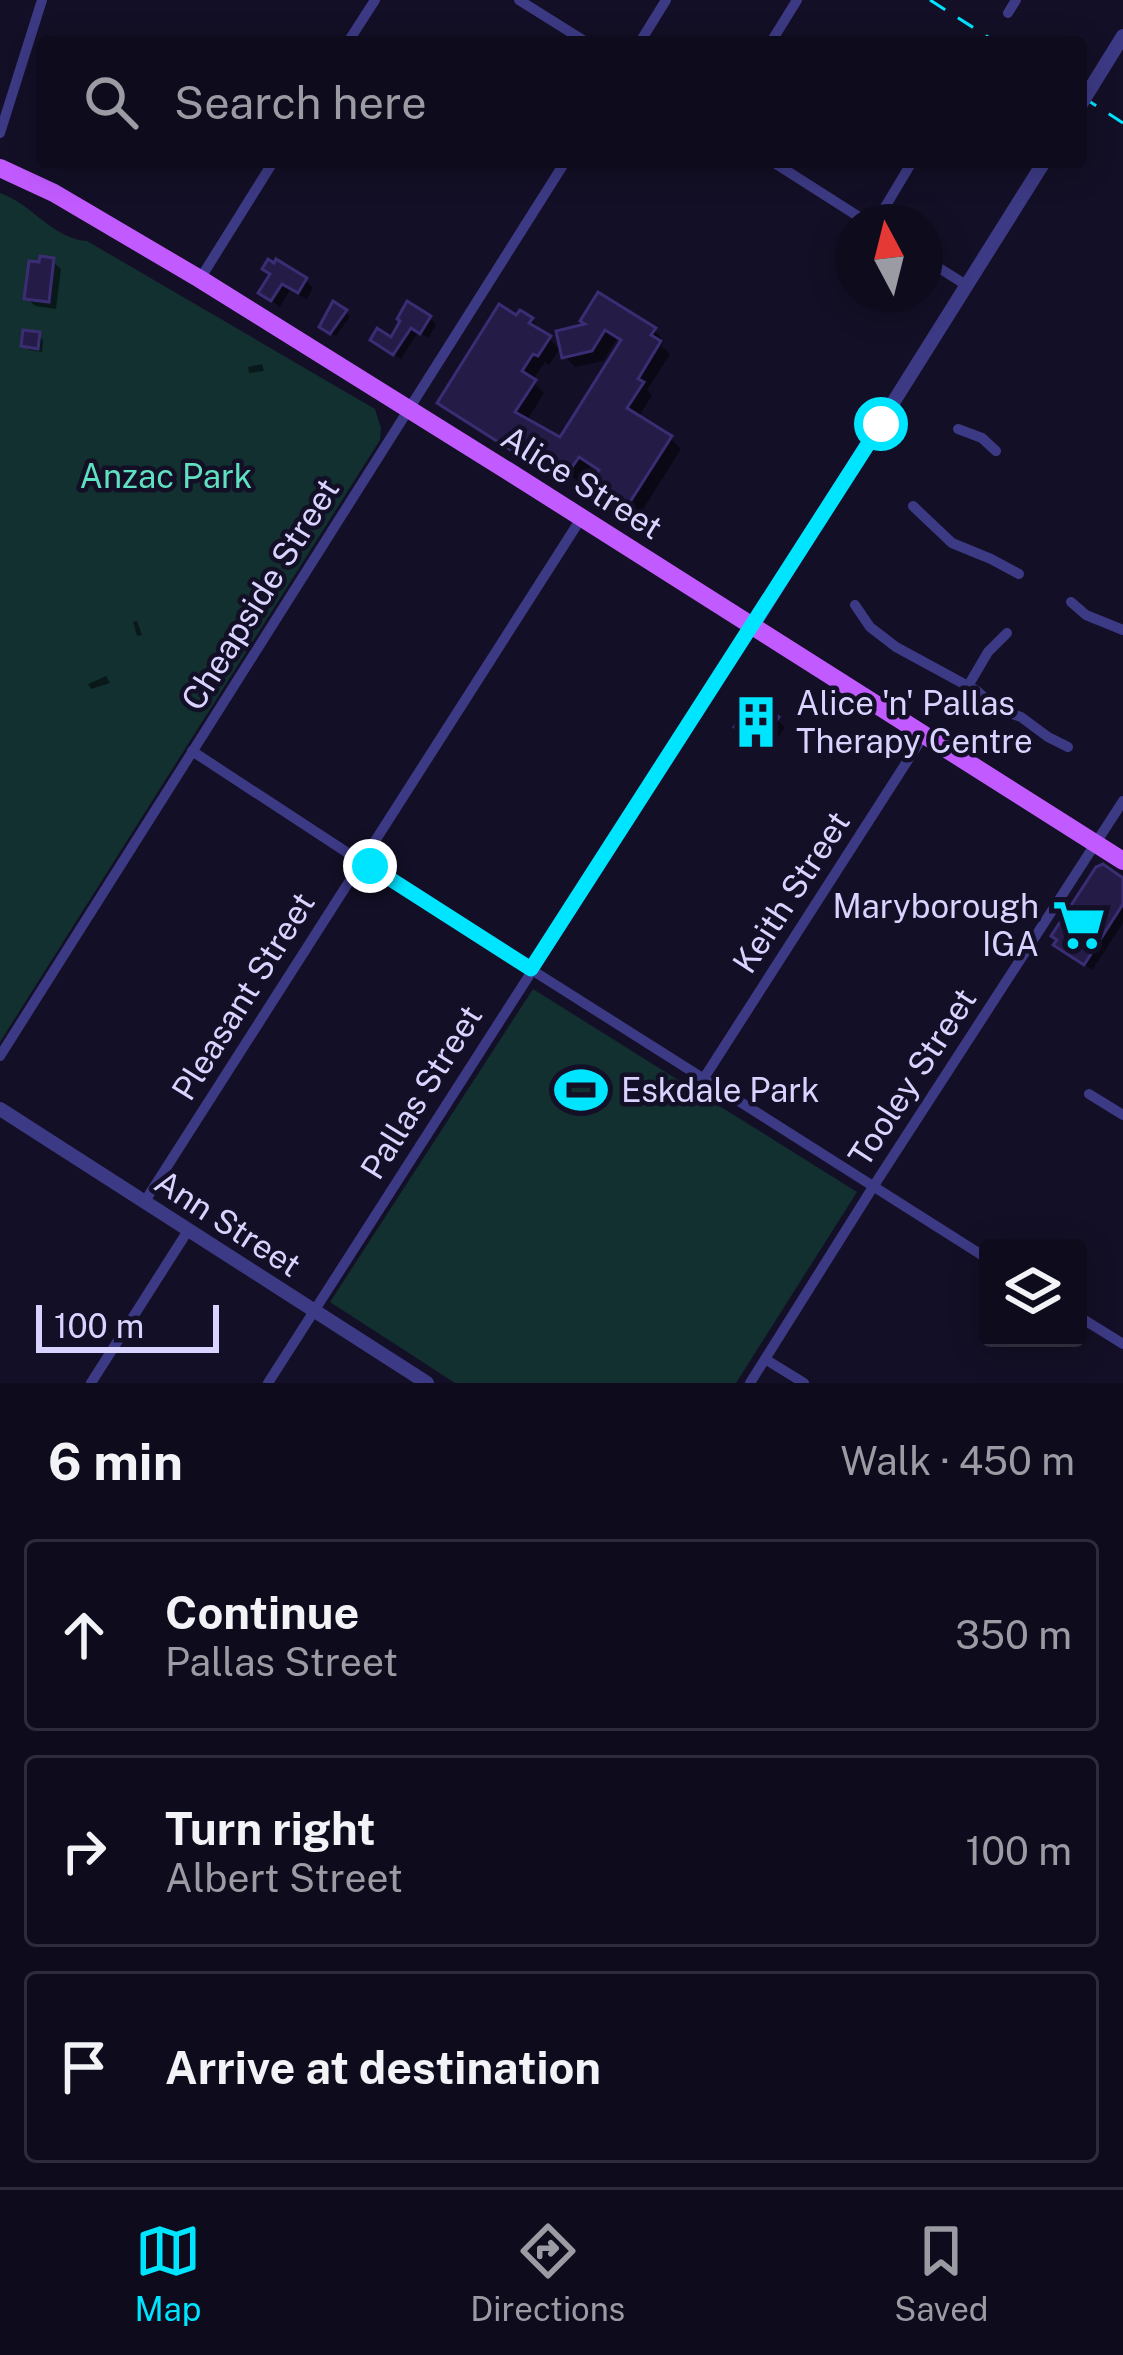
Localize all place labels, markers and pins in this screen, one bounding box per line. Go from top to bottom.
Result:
place label: Alice 'n' Pallas Therapy Centre [796,684,1033,760]
building icon: Alice 'n' Pallas Therapy Centre [727,693,785,751]
place label: Maryborough IGA [832,887,1039,963]
supermarket icon: Maryborough IGA [1050,896,1108,954]
sports icon: Eskdale Park [552,1061,610,1119]
place label: Eskdale Park [621,1071,820,1109]

